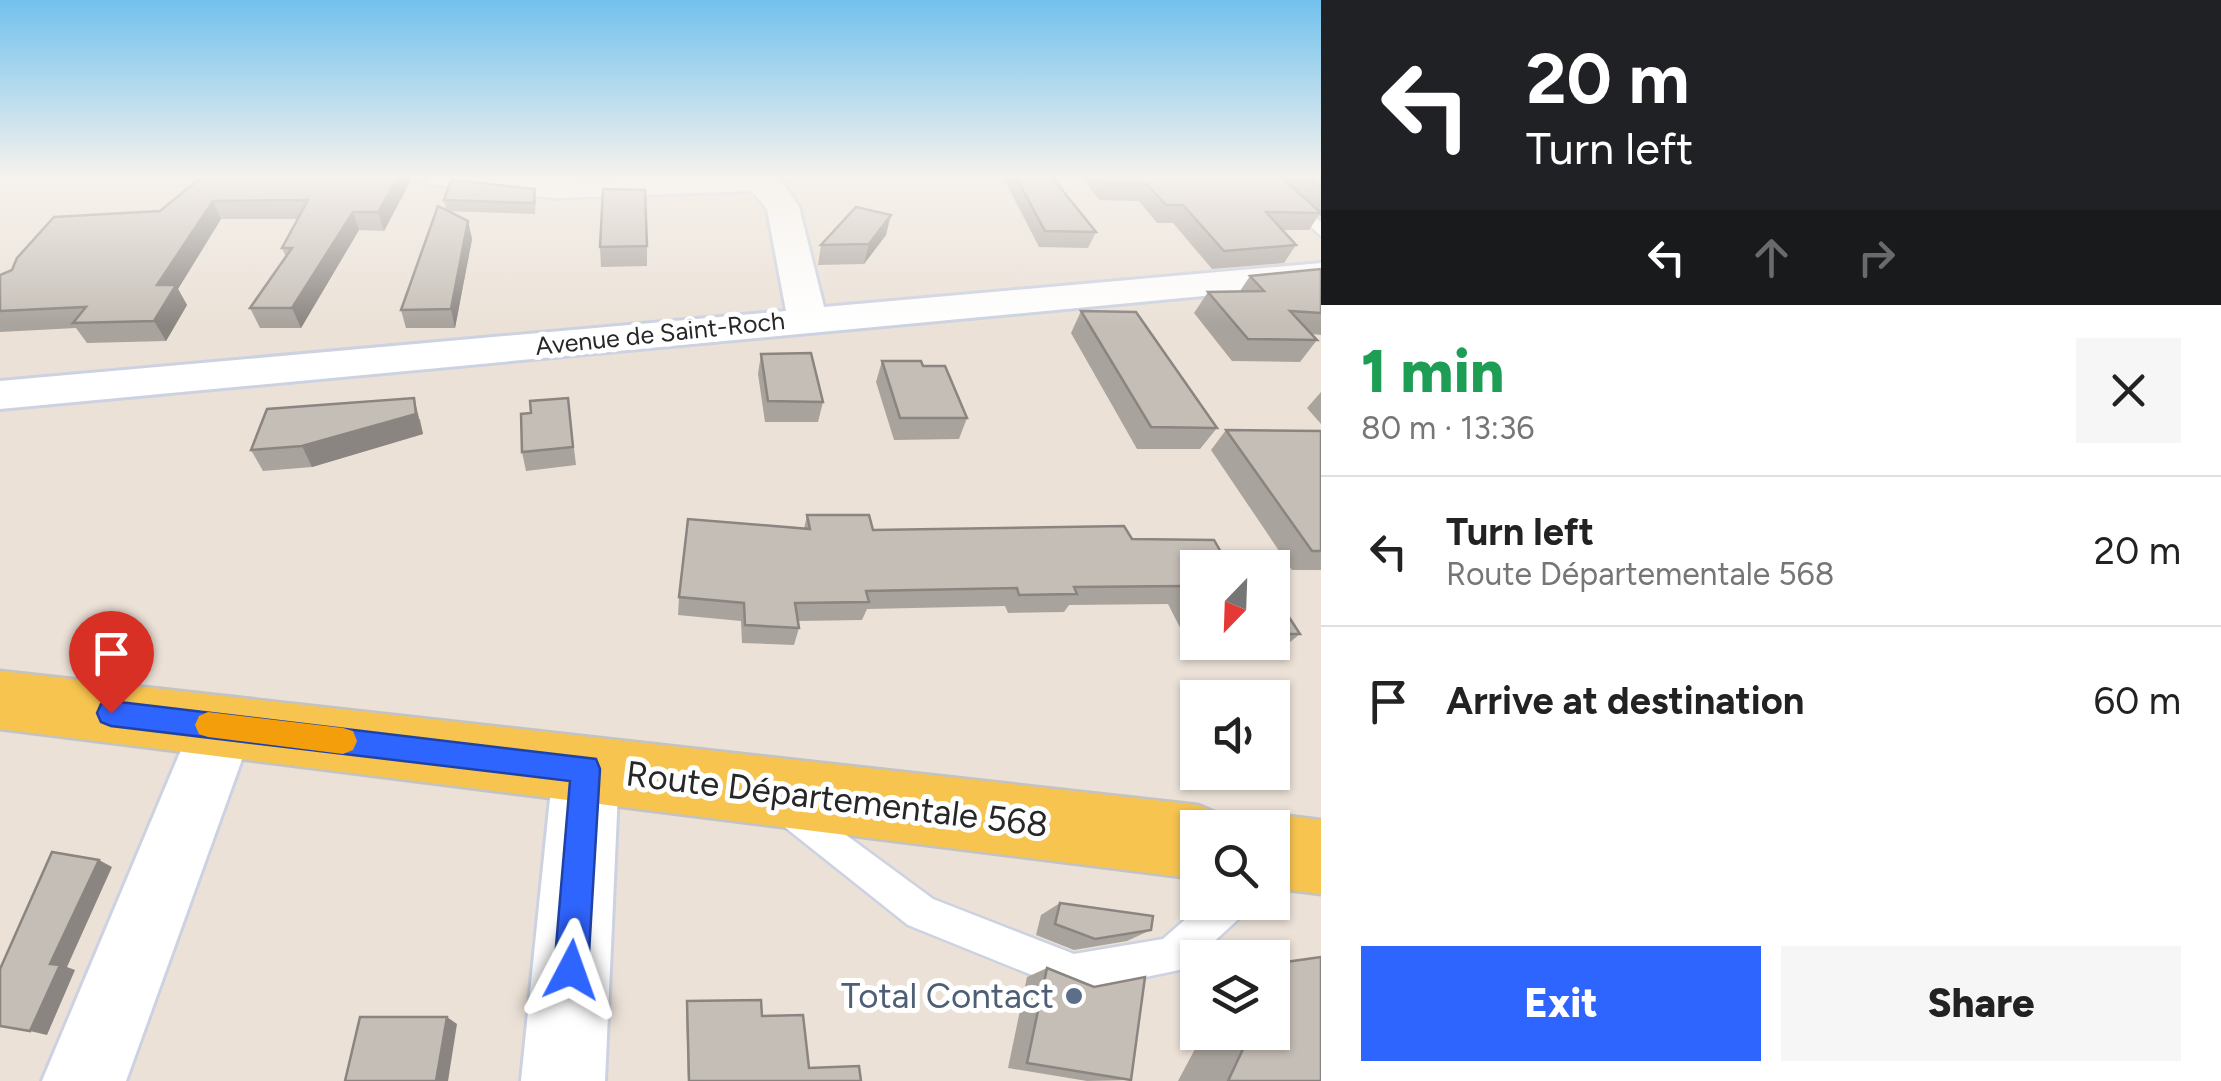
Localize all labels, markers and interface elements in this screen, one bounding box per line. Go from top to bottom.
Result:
text: 20 m [1526,36,1690,121]
icon: left [1361,40,1491,170]
text: Turn left [1526,121,1693,175]
icon: left [1639,230,1694,285]
icon: ahead [1744,230,1799,285]
icon: right [1849,230,1904,285]
street label: Avenue de Saint-Roch [534,305,786,361]
text: 1 min [1361,335,1504,407]
button: close [2076,338,2181,443]
text: 80 m · 13:36 [1361,409,1534,447]
text: Turn left [1446,509,1594,555]
icon: left [1361,524,1416,579]
text: 20 m [2094,528,2181,574]
north arrow [1180,550,1290,660]
map controls [1180,550,1290,1050]
text: Route Départementale 568 [1446,555,1834,593]
pin [69,611,154,714]
icon: arrive [84,626,139,681]
icon: arrive [1361,674,1416,729]
text: Arrive at destination [1446,678,1804,724]
text: 60 m [2093,678,2181,724]
button: sound [1180,680,1290,790]
street label: Route Départementale 568 [624,752,1050,846]
button: search [1180,810,1290,920]
position arrow [519,918,623,1022]
button: layers [1180,940,1290,1050]
button: Exit [1361,946,1761,1061]
button: Share [1781,946,2181,1061]
place label: Total Contact [841,975,1054,1017]
marker: Total Contact [1063,985,1085,1007]

